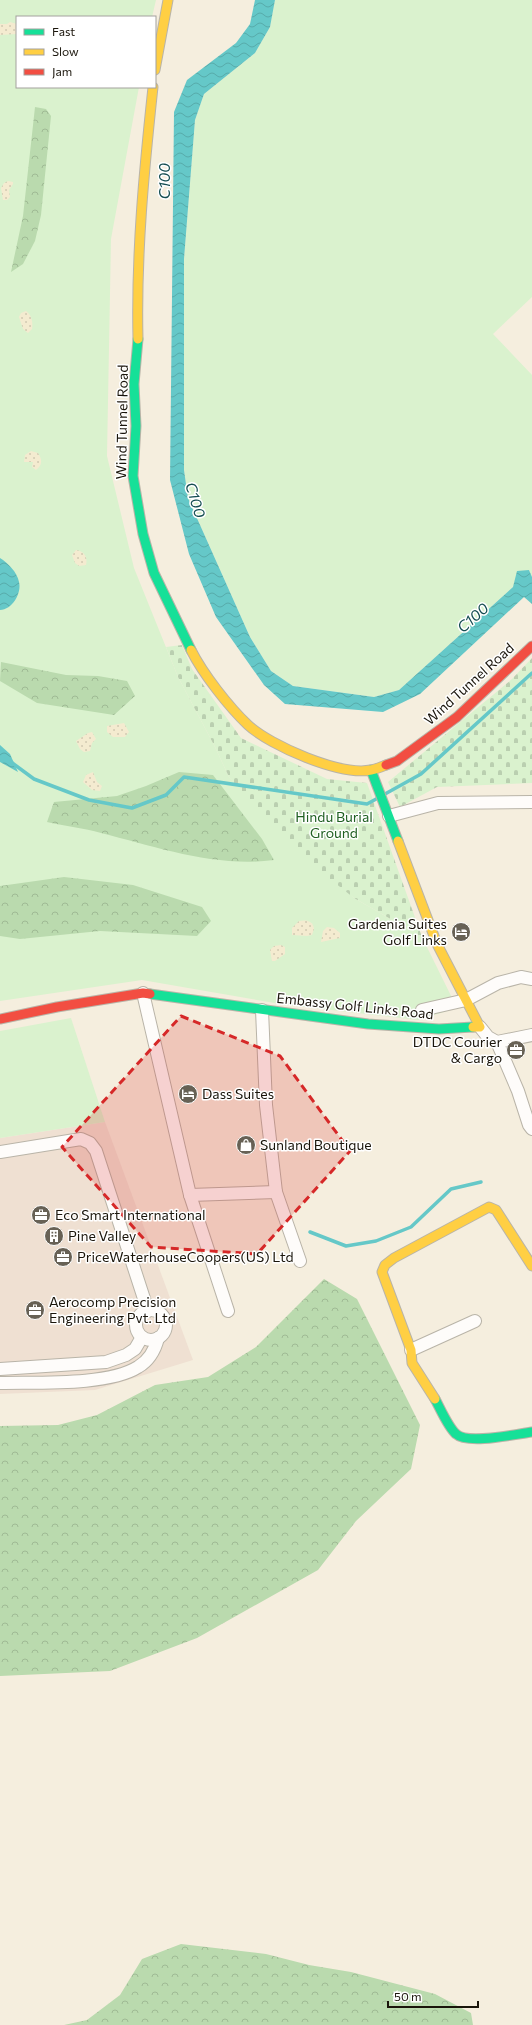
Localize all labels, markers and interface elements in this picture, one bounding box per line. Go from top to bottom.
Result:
legend [16,16,156,88]
text: Fast [52,24,75,38]
text: Slow [52,44,79,58]
text: Jam [52,64,72,79]
water label: C100 [155,163,173,199]
street label: Wind Tunnel Road [112,365,131,479]
water label: C100 [182,480,210,520]
water label: C100 [453,598,492,636]
street label: Wind Tunnel Road [420,639,517,728]
park label: Hindu Burial Ground [295,808,373,841]
place label: Gardenia Suites Golf Links [348,915,447,948]
hotel icon: Gardenia Suites Golf Links [450,921,472,943]
street label: Embassy Golf Links Road [276,989,435,1022]
place label: DTDC Courier & Cargo [413,1033,502,1066]
office icon: DTDC Courier & Cargo [505,1039,527,1061]
hotel icon: Dass Suites [177,1083,199,1105]
place label: Dass Suites [202,1085,274,1102]
shop icon: Sunland Boutique [235,1134,257,1156]
place label: Sunland Boutique [260,1136,372,1153]
office icon: Eco Smart International [30,1204,52,1226]
place label: Eco Smart International [55,1206,206,1223]
building icon: Pine Valley [43,1225,65,1247]
place label: Pine Valley [68,1227,136,1244]
office icon: PriceWaterhouseCoopers(US) Ltd [52,1246,74,1268]
place label: PriceWaterhouseCoopers(US) Ltd [77,1248,294,1265]
place label: Aerocomp Precision Engineering Pvt. Ltd [49,1293,176,1326]
office icon: Aerocomp Precision Engineering Pvt. Ltd [24,1299,46,1321]
scale bar [388,1983,478,2009]
text: 50 m [394,1989,422,2003]

